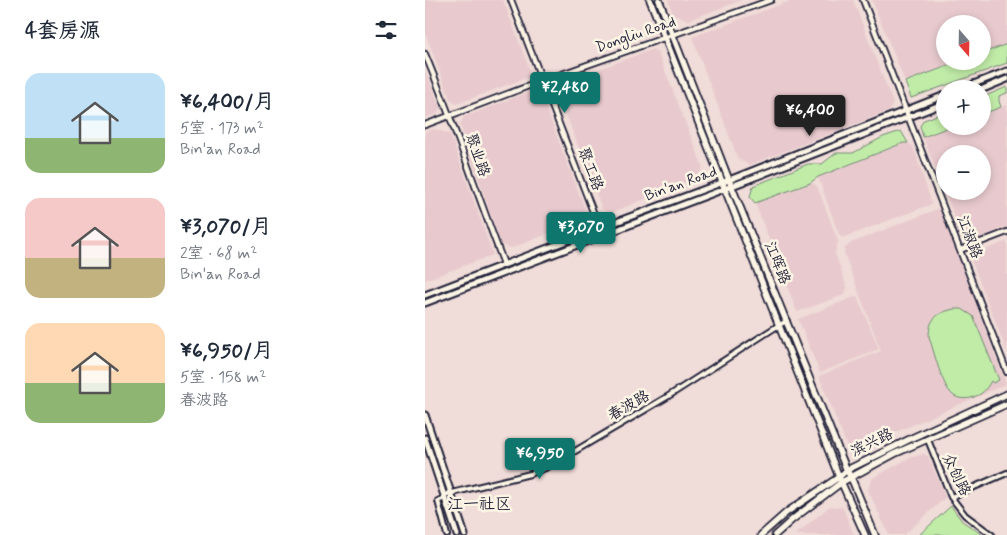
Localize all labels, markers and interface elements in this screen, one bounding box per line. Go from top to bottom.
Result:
street label: Dongliu Road [593,12,679,59]
north arrow [936,15,991,70]
map controls [936,15,991,200]
icon: filters [372,16,400,44]
text: 4套房源 [25,17,100,45]
pin: ¥2,480 [524,72,606,114]
text: ¥2,480 [541,77,589,98]
button: + [936,80,991,135]
text: ¥6,400/月 [180,88,275,116]
icon: home [65,93,125,153]
pin: ¥6,400 [769,94,851,137]
text: ¥6,400 [785,100,835,121]
text: 5室 · 173 m² [180,118,264,139]
street label: 聚业路 [460,130,494,180]
text: Bin'an Road [180,139,261,160]
street label: 聚工路 [573,144,607,194]
button: − [936,145,991,200]
street label: Bin'an Road [642,162,720,206]
pin: ¥3,070 [540,212,622,254]
street label: 江淑路 [952,212,986,262]
text: ¥3,070/月 [180,213,272,241]
text: ¥3,070 [558,217,604,238]
icon: home [65,218,125,278]
street label: 江晖路 [759,238,795,288]
text: 2室 · 68 m² [180,243,257,264]
text: Bin'an Road [180,264,261,285]
text: ¥6,950/月 [180,337,274,365]
icon: home [65,343,125,403]
text: 5室 · 158 m² [180,367,266,388]
street label: 春波路 [605,386,653,426]
text: 春波路 [180,390,228,411]
street label: 滨兴路 [847,424,897,462]
pin: ¥6,950 [499,438,581,480]
text: ¥6,950 [516,443,564,464]
street label: 众创路 [937,450,975,500]
district label: 江一社区 [447,494,511,515]

